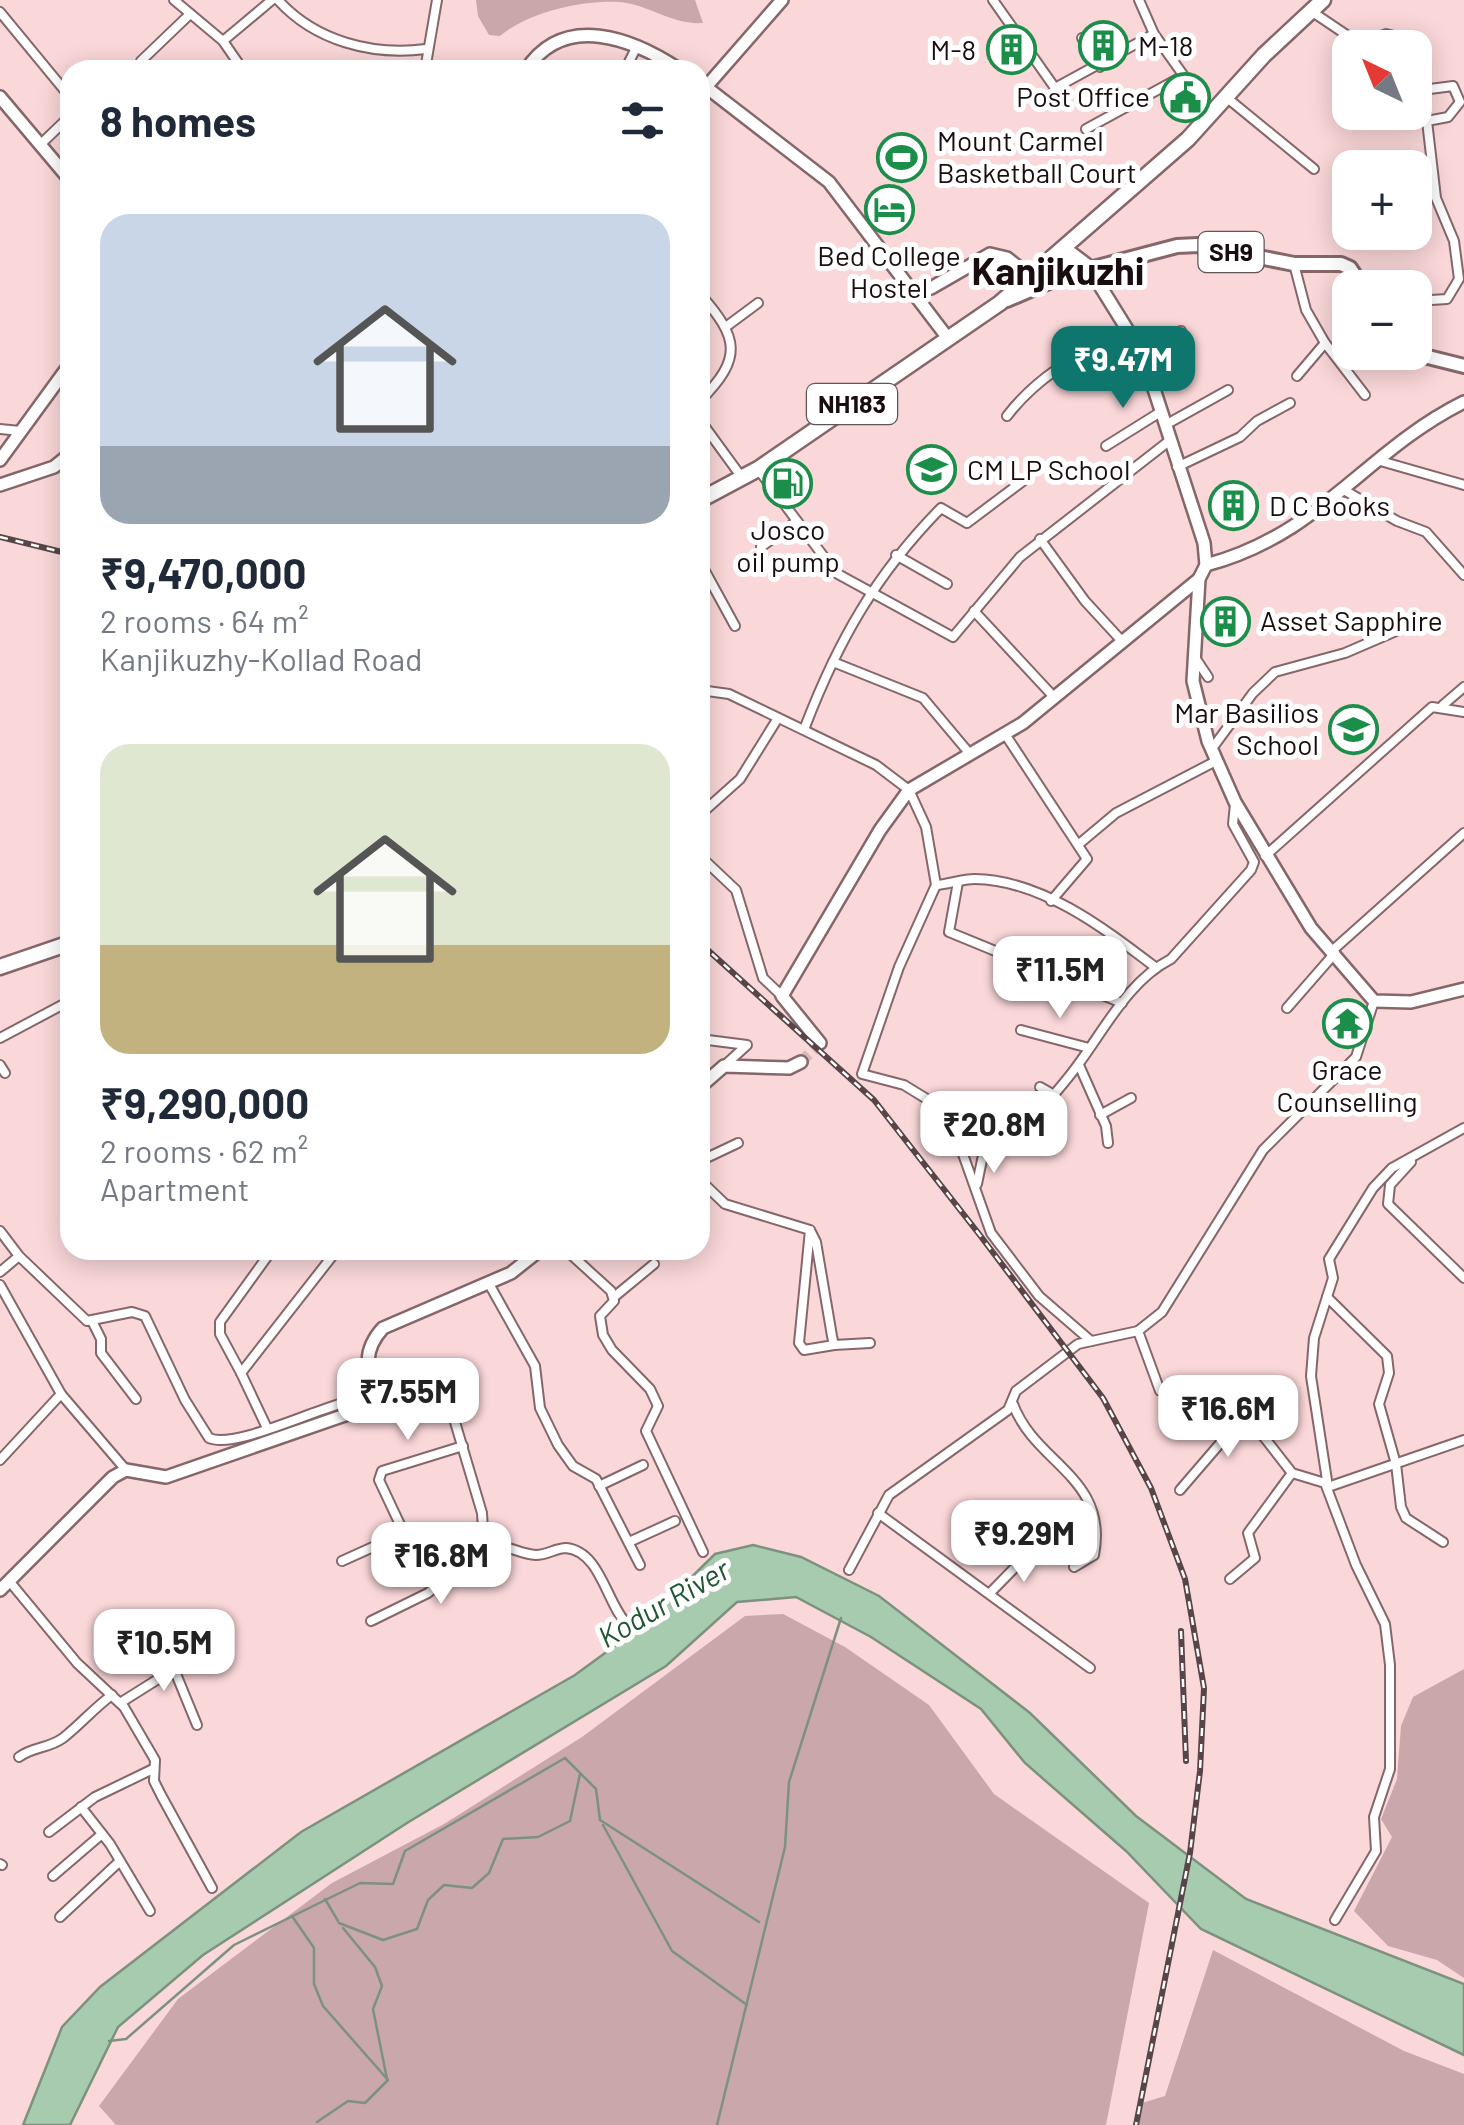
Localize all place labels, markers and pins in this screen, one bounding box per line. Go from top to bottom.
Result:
building icon: M-18 [1077,20,1129,72]
building icon: M-8 [985,24,1037,76]
place label: M-18 [1138,28,1193,62]
place label: M-8 [930,32,976,66]
public building icon: Post Office [1159,71,1211,123]
place label: Post Office [1016,79,1150,113]
place label: Mount Carmel Basketball Court [937,123,1137,189]
sports icon: Mount Carmel Basketball Court [876,131,928,183]
hotel icon: Bed College Hostel [863,183,915,235]
place label: Bed College Hostel [817,238,961,304]
pin: ₹9.47M [1042,326,1204,411]
school or university icon: CM LP School [906,444,958,496]
place label: CM LP School [967,452,1130,486]
fuel station icon: Josco oil pump [762,457,814,509]
building icon: D C Books [1208,480,1260,532]
place label: D C Books [1269,488,1390,522]
place label: Josco oil pump [736,512,840,578]
building icon: Asset Sapphire [1199,595,1251,647]
place label: Asset Sapphire [1260,603,1443,637]
place label: Mar Basilios School [1174,695,1319,761]
school or university icon: Mar Basilios School [1328,703,1380,755]
pin: ₹11.5M [979,936,1141,1021]
temple icon: Grace Counselling [1321,997,1373,1049]
place label: Grace Counselling [1277,1052,1417,1118]
pin: ₹20.8M [913,1091,1075,1176]
pin: ₹7.55M [327,1358,489,1443]
pin: ₹16.6M [1147,1375,1309,1460]
pin: ₹9.29M [943,1500,1105,1585]
pin: ₹16.8M [360,1522,522,1607]
pin: ₹10.5M [83,1609,245,1694]

